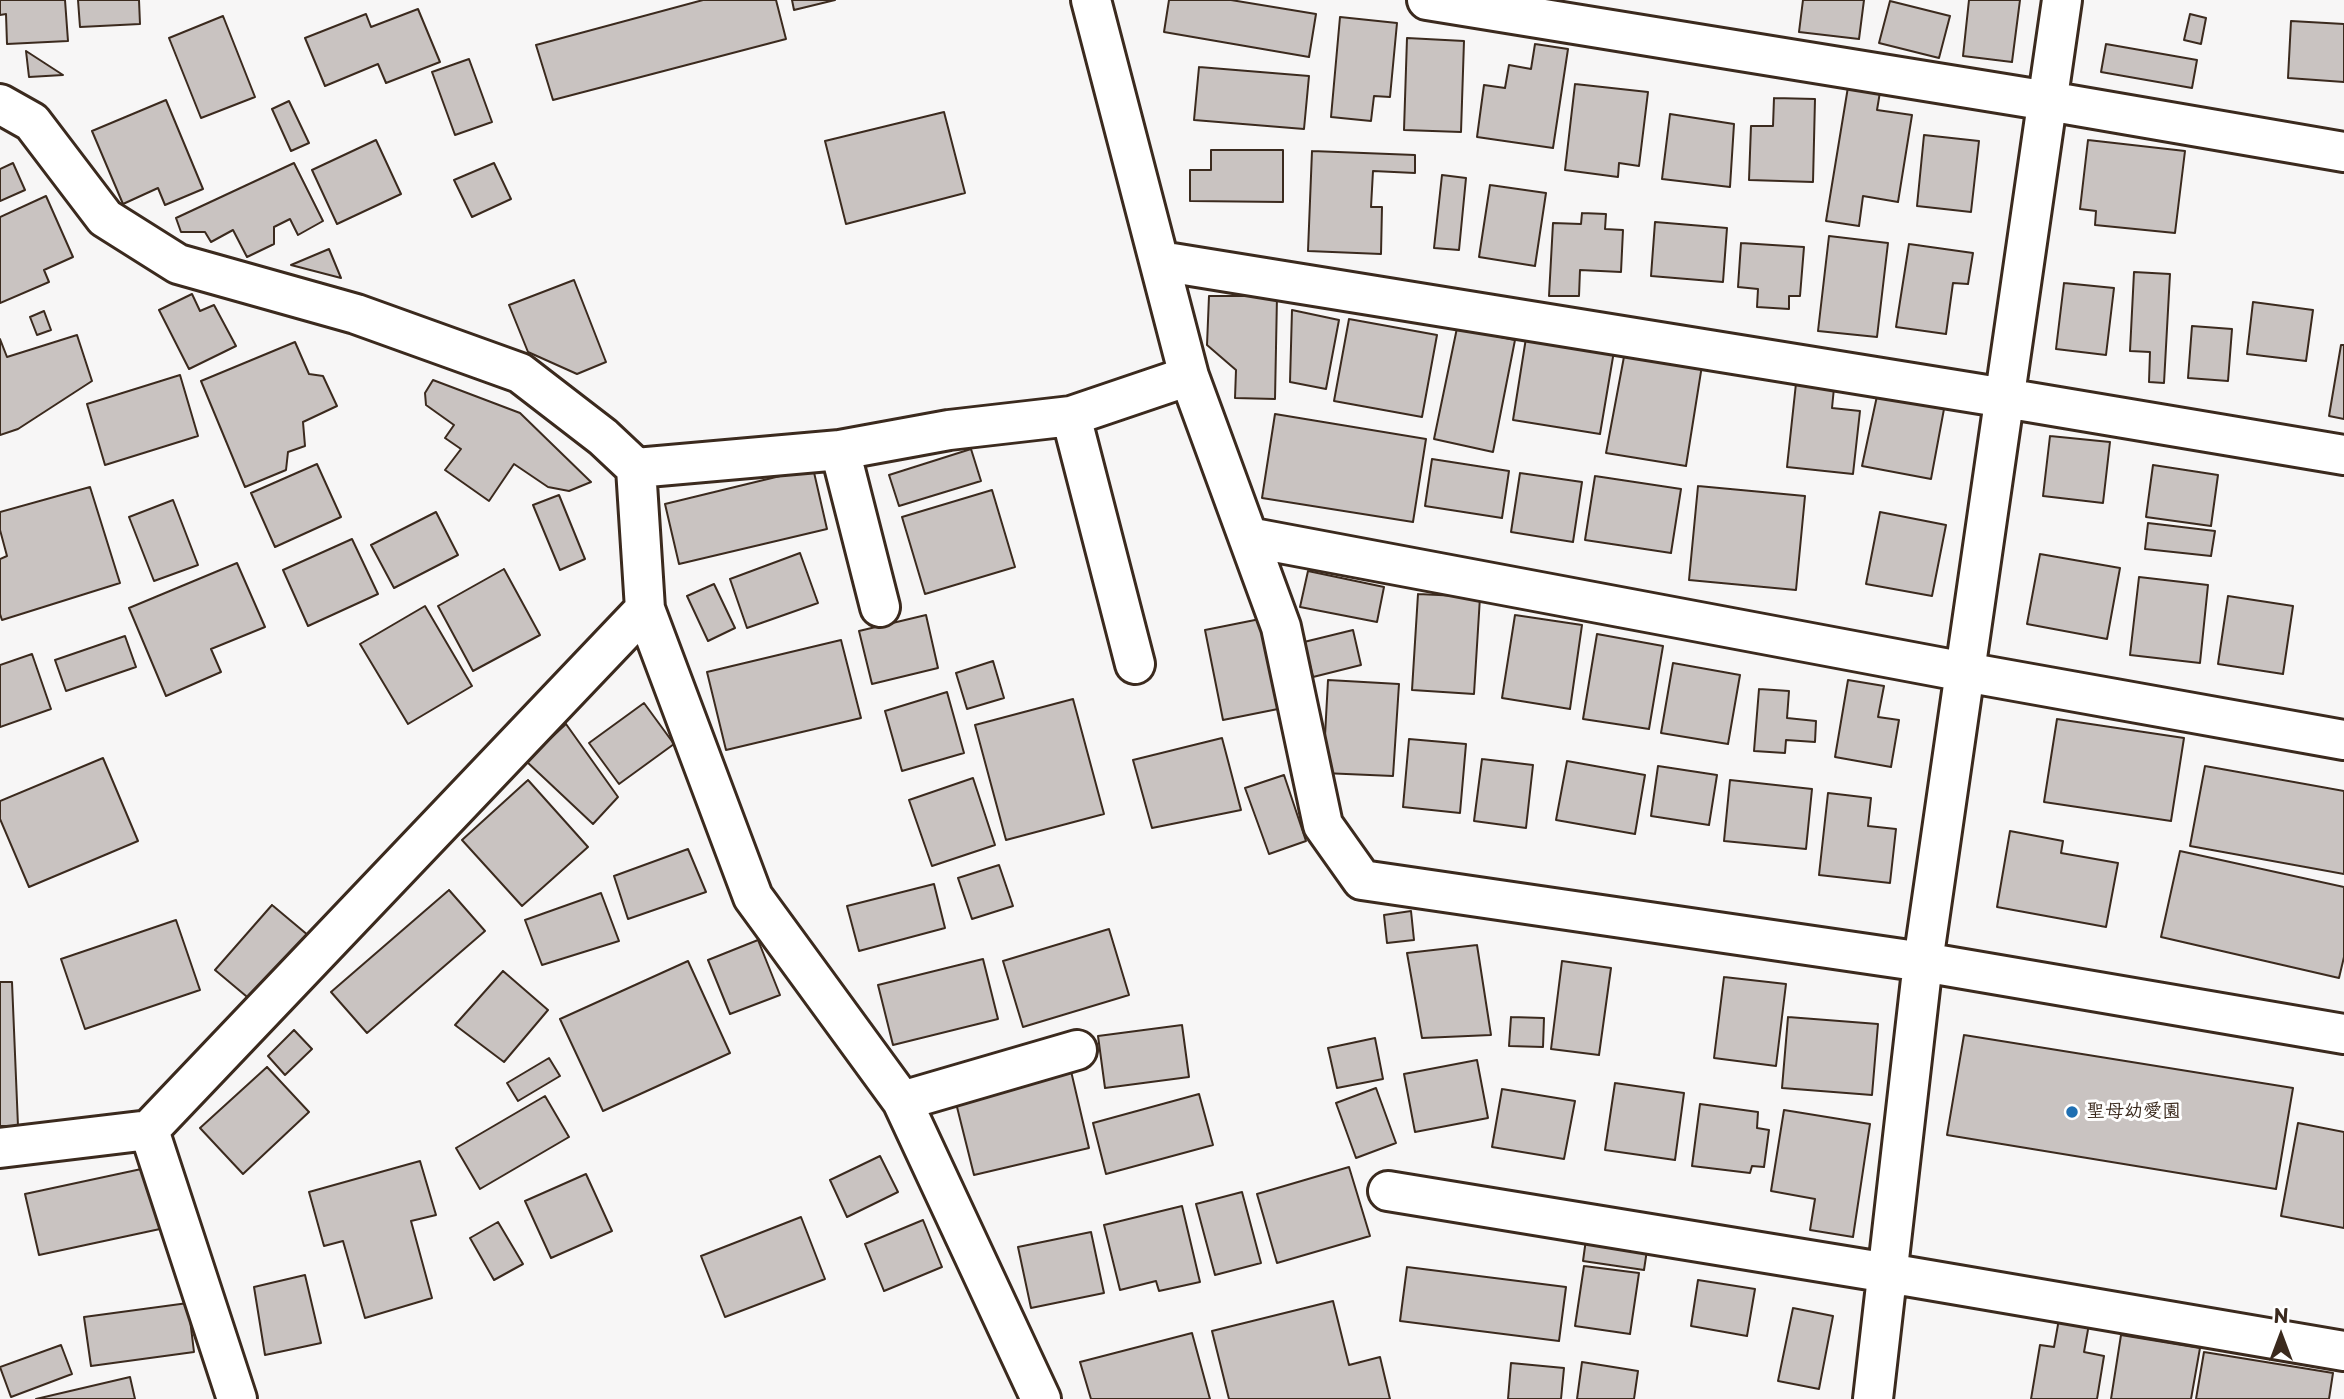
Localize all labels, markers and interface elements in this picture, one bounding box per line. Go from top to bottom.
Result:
place label: 聖母幼愛園 [2086,1101,2181,1123]
marker: 聖母幼愛園 [2064,1104,2080,1120]
north arrow [2246,1301,2316,1371]
text: N [2273,1301,2289,1329]

